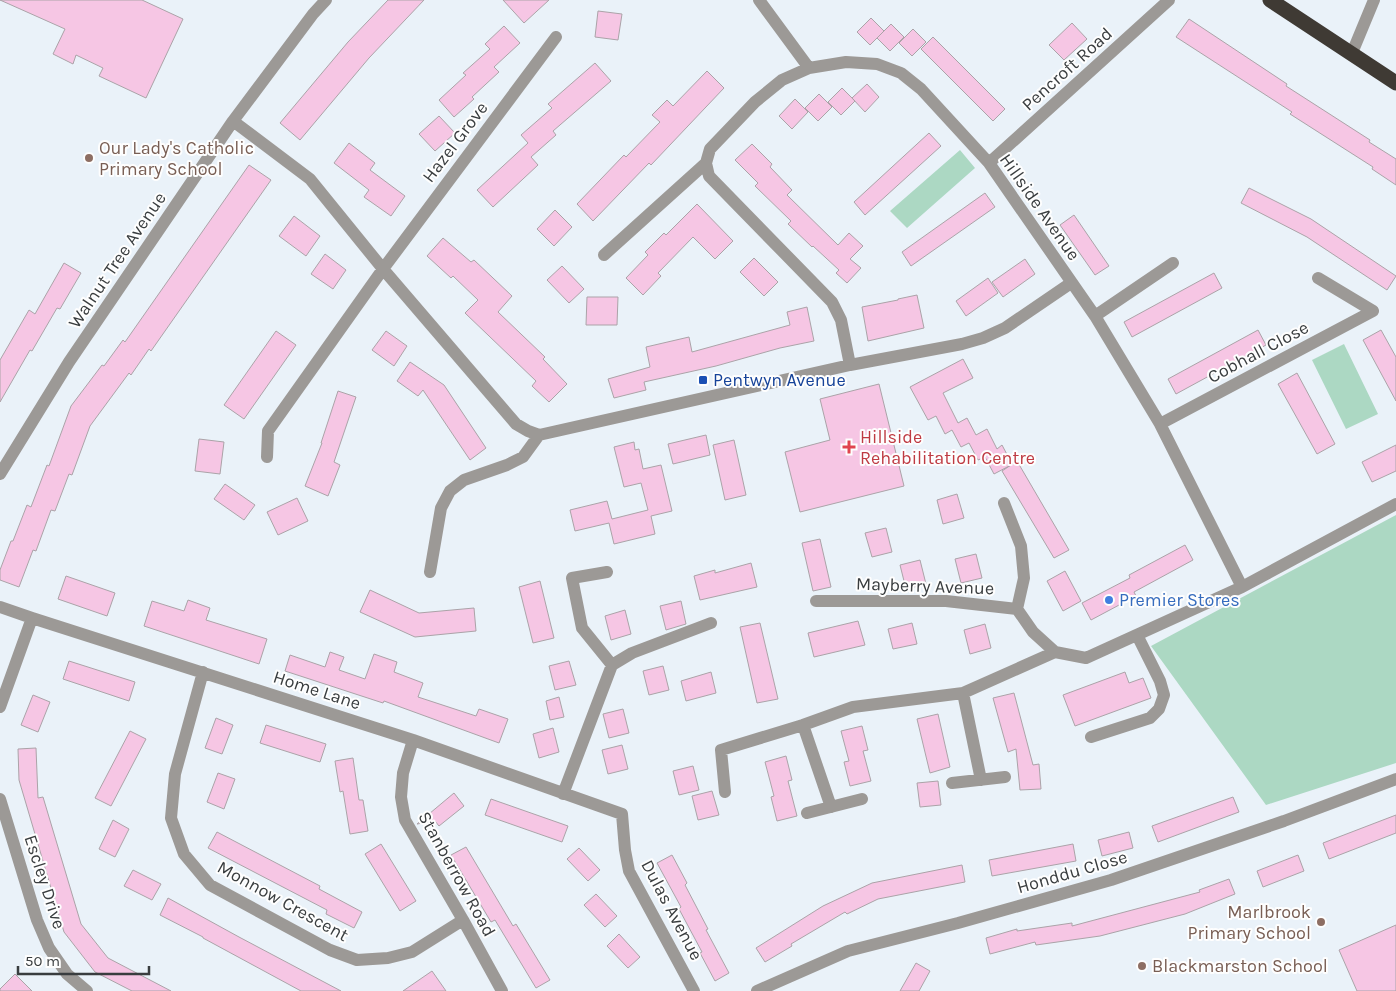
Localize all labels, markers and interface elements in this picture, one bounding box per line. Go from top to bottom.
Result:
street label: Pencroft Road [1017,23,1117,115]
street label: Hazel Grove [418,97,492,187]
place label: Our Lady's Catholic Primary School [99,137,254,180]
street label: Hillside Avenue [995,149,1085,265]
marker: Our Lady's Catholic Primary School [83,152,95,164]
street label: Walnut Tree Avenue [63,188,171,332]
street label: Cobhall Close [1204,316,1312,388]
place label: Pentwyn Avenue [713,369,846,391]
marker: Pentwyn Avenue [697,374,709,386]
place label: Hillside Rehabilitation Centre [860,426,1035,469]
marker: Hillside Rehabilitation Centre [842,440,856,454]
street label: Mayberry Avenue [855,573,995,599]
place label: Premier Stores [1119,589,1240,611]
marker: Premier Stores [1103,594,1115,606]
street label: Home Lane [270,666,364,714]
street label: Stanberrow Road [413,807,501,941]
street label: Escley Drive [19,832,71,932]
street label: Honddu Close [1014,846,1130,898]
street label: Monnow Crescent [214,856,353,946]
street label: Dulas Avenue [636,856,708,964]
place label: Marlbrook Primary School [1188,901,1311,944]
marker: Marlbrook Primary School [1315,916,1327,928]
scale bar [18,944,149,976]
text: 50 m [25,952,60,970]
place label: Blackmarston School [1152,955,1328,977]
marker: Blackmarston School [1136,960,1148,972]

